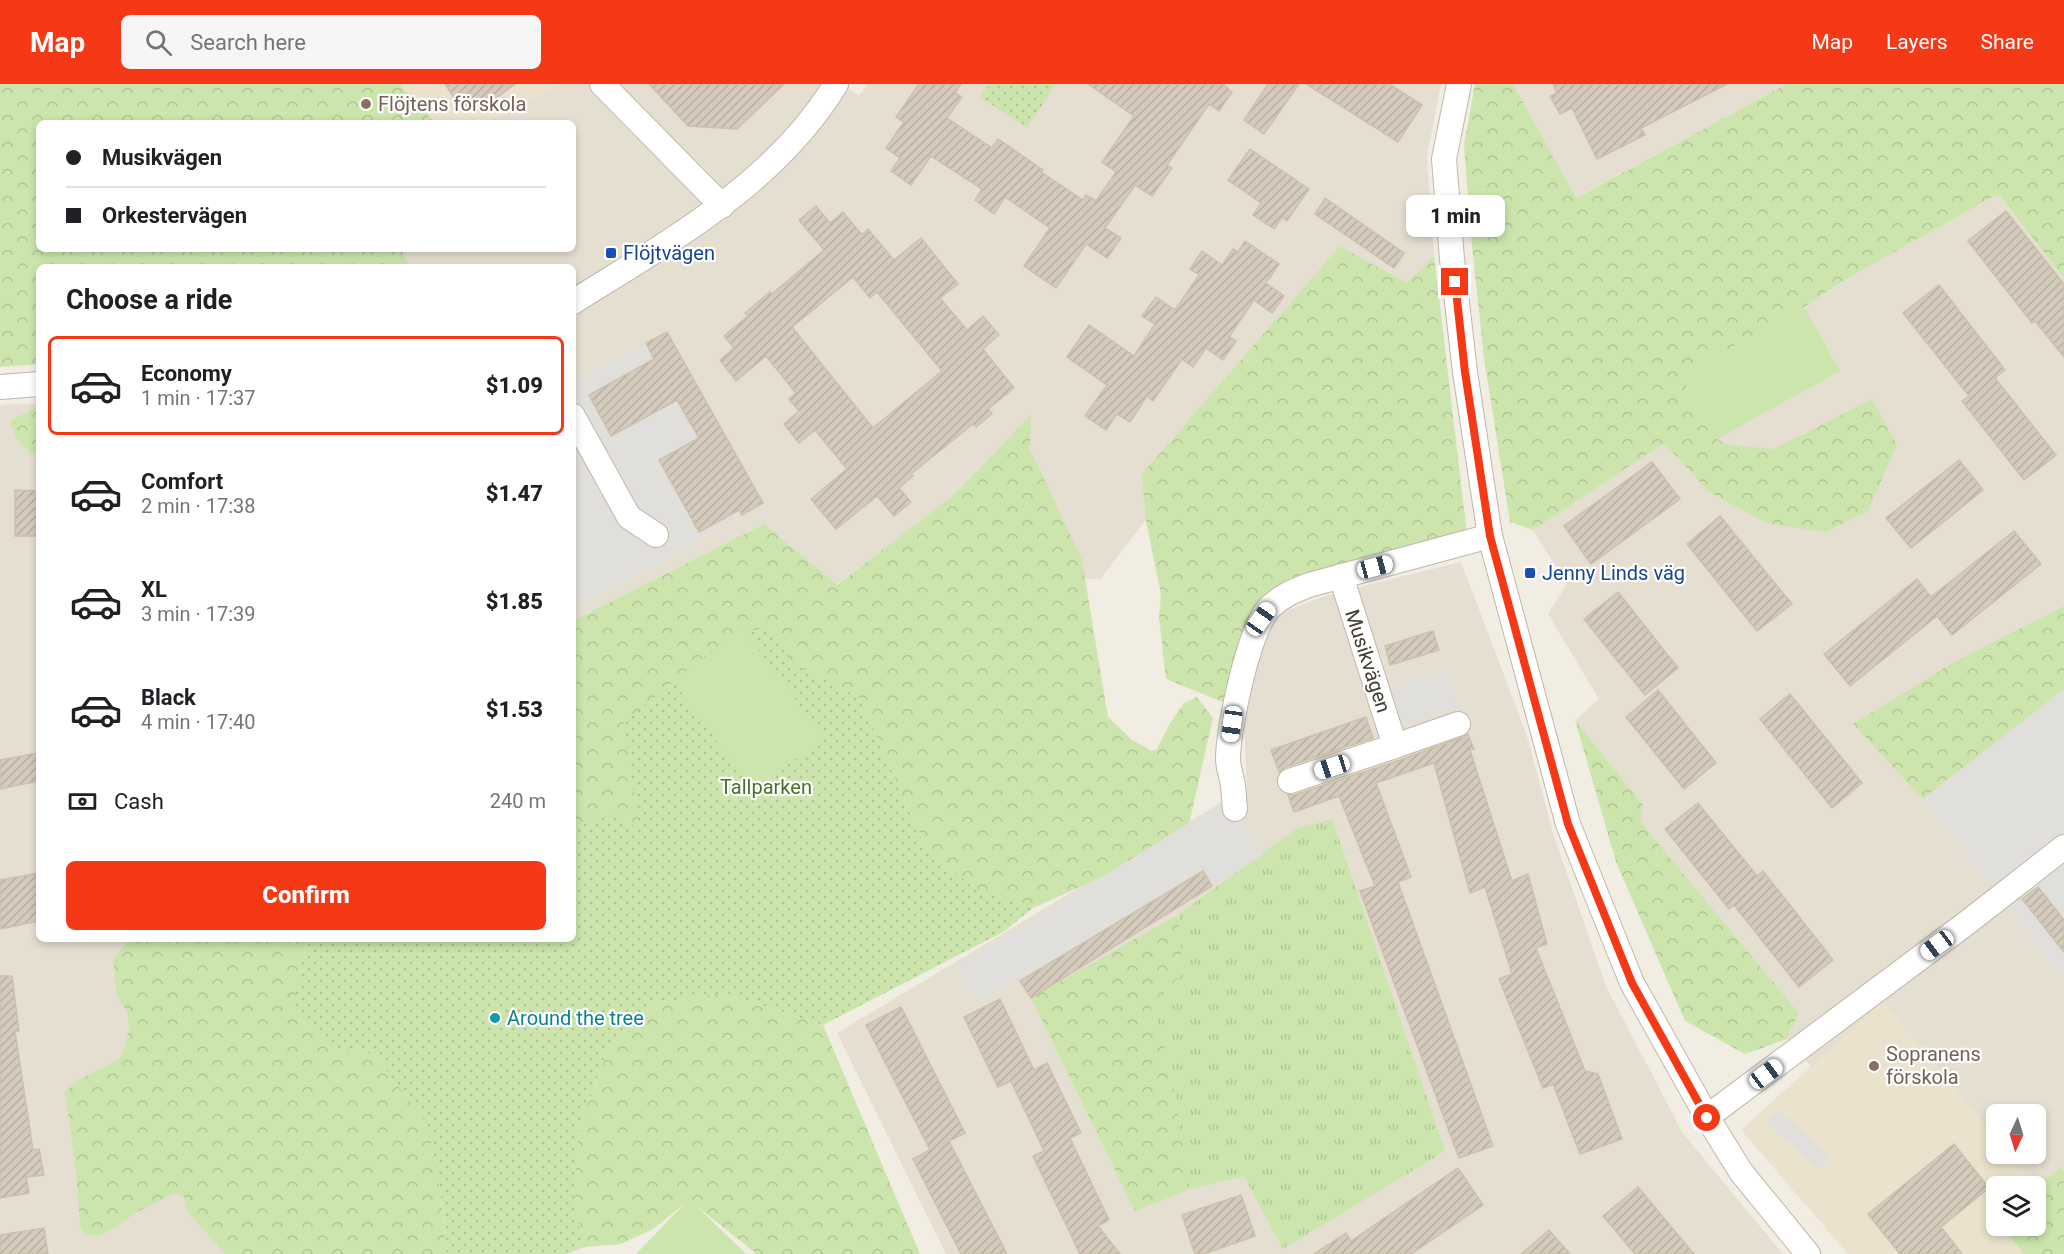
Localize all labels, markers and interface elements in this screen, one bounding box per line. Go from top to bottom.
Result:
search box [121,15,541,69]
text: Map [30,26,85,59]
icon: search [142,26,175,59]
text: Search here [190,30,306,55]
text: Map [1811,30,1853,54]
text: Layers [1886,30,1947,54]
text: Share [1980,30,2034,54]
place label: Flöjtens förskola [378,92,526,116]
marker: Flöjtens förskola [359,97,373,111]
text: Musikvägen [102,145,222,170]
callout: 1 min [1406,195,1504,237]
text: Orkestervägen [102,203,247,228]
text: 1 min [1430,204,1481,228]
place label: Flöjtvägen [623,241,715,265]
marker: Flöjtvägen [604,246,618,260]
route end [1441,268,1468,295]
text: Choose a ride [66,284,232,316]
icon: car [69,359,123,413]
text: Economy [141,361,232,386]
text: $1.09 [486,373,543,398]
text: 1 min · 17:37 [141,386,256,410]
icon: car [69,467,123,521]
text: Comfort [141,469,223,494]
text: $1.47 [486,481,543,506]
text: 2 min · 17:38 [141,494,256,518]
car [1355,554,1395,580]
place label: Jenny Linds väg [1542,561,1685,585]
marker: Jenny Linds väg [1523,566,1537,580]
icon: car [69,575,123,629]
text: XL [141,577,167,602]
text: $1.85 [486,589,543,614]
car [1243,599,1279,639]
text: 3 min · 17:39 [141,602,256,626]
street label: Musikvägen [1340,606,1396,716]
icon: car [69,683,123,737]
text: Black [141,685,196,710]
text: $1.53 [486,697,543,722]
car [1221,705,1243,743]
text: 4 min · 17:40 [141,710,256,734]
car [1312,753,1352,781]
park label: Tallparken [720,775,812,799]
icon: cash [66,785,99,818]
text: Cash [114,789,164,814]
text: 240 m [490,789,546,813]
button: Confirm [66,861,546,930]
car [1917,927,1957,963]
place label: Around the tree [507,1006,644,1030]
marker: Around the tree [488,1011,502,1025]
place label: Sopranens förskola [1886,1042,1981,1089]
car [1746,1056,1786,1092]
marker: Sopranens förskola [1867,1059,1881,1073]
route start [1693,1104,1720,1131]
north arrow [1986,1104,2046,1164]
map controls [1986,1104,2046,1236]
button: layers [1986,1176,2046,1236]

